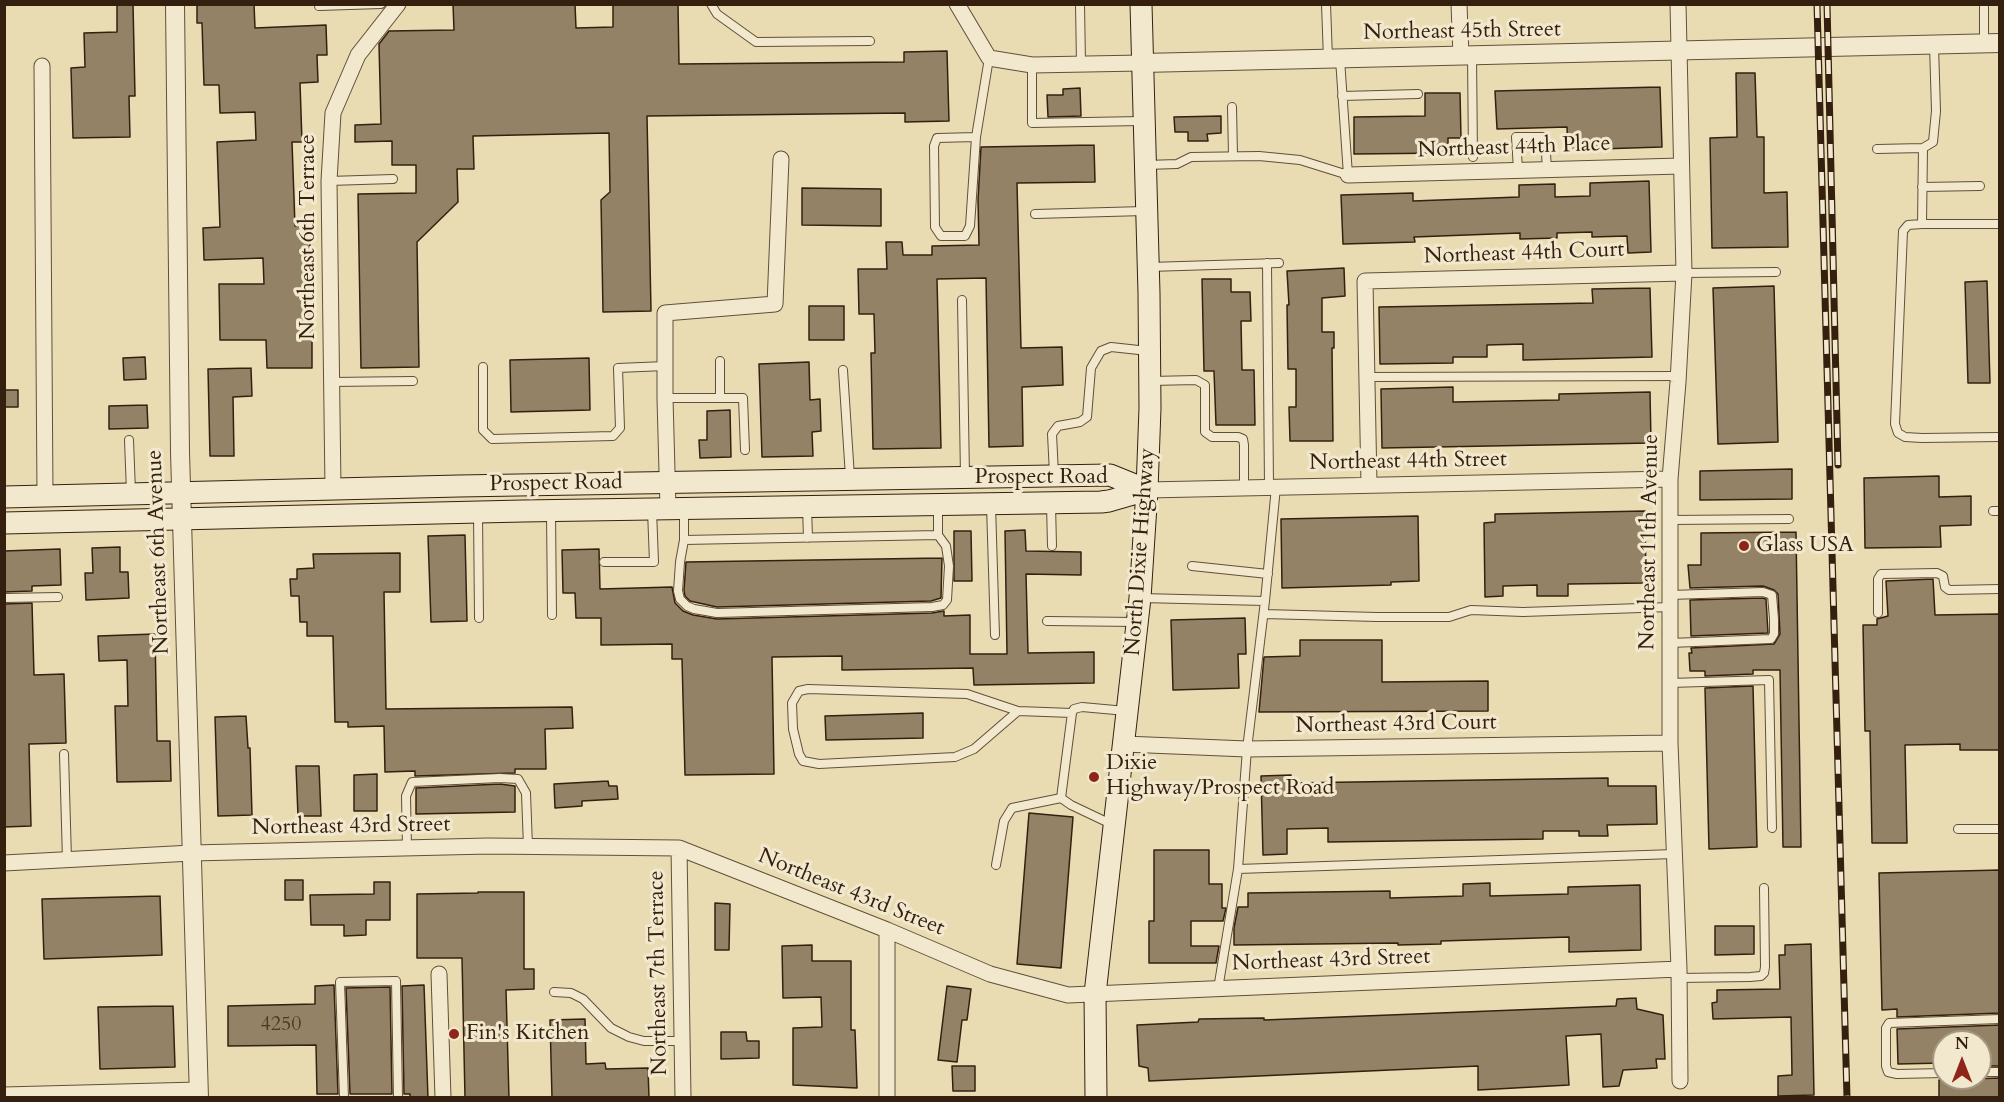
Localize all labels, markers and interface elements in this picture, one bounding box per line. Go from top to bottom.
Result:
street label: Northeast 45th Street [1363,17,1561,47]
street label: Northeast 44th Place [1417,131,1611,165]
street label: Northeast 6th Terrace [296,134,322,340]
street label: Northeast 44th Court [1423,237,1625,271]
street label: Northeast 11th Avenue [1635,434,1665,650]
street label: North Dixie Highway [1121,447,1161,657]
street label: Northeast 44th Street [1309,447,1507,477]
street label: Northeast 6th Avenue [142,449,176,655]
street label: Prospect Road [974,465,1108,491]
street label: Prospect Road [489,470,623,498]
place label: Glass USA [1756,533,1854,559]
marker: Glass USA [1737,539,1751,553]
street label: Northeast 43rd Court [1295,710,1497,740]
place label: Dixie Highway/Prospect Road [1106,751,1334,802]
marker: Dixie Highway/Prospect Road [1087,770,1101,784]
street label: Northeast 43rd Street [252,812,450,842]
street label: Northeast 43rd Street [754,844,948,942]
street label: Northeast 7th Terrace [644,870,674,1076]
street label: Northeast 43rd Street [1231,944,1431,978]
house number: 4250 [261,1013,301,1037]
place label: Fin's Kitchen [466,1021,590,1047]
marker: Fin's Kitchen [447,1027,461,1041]
north arrow [1932,1030,1992,1090]
text: N [1955,1033,1969,1055]

